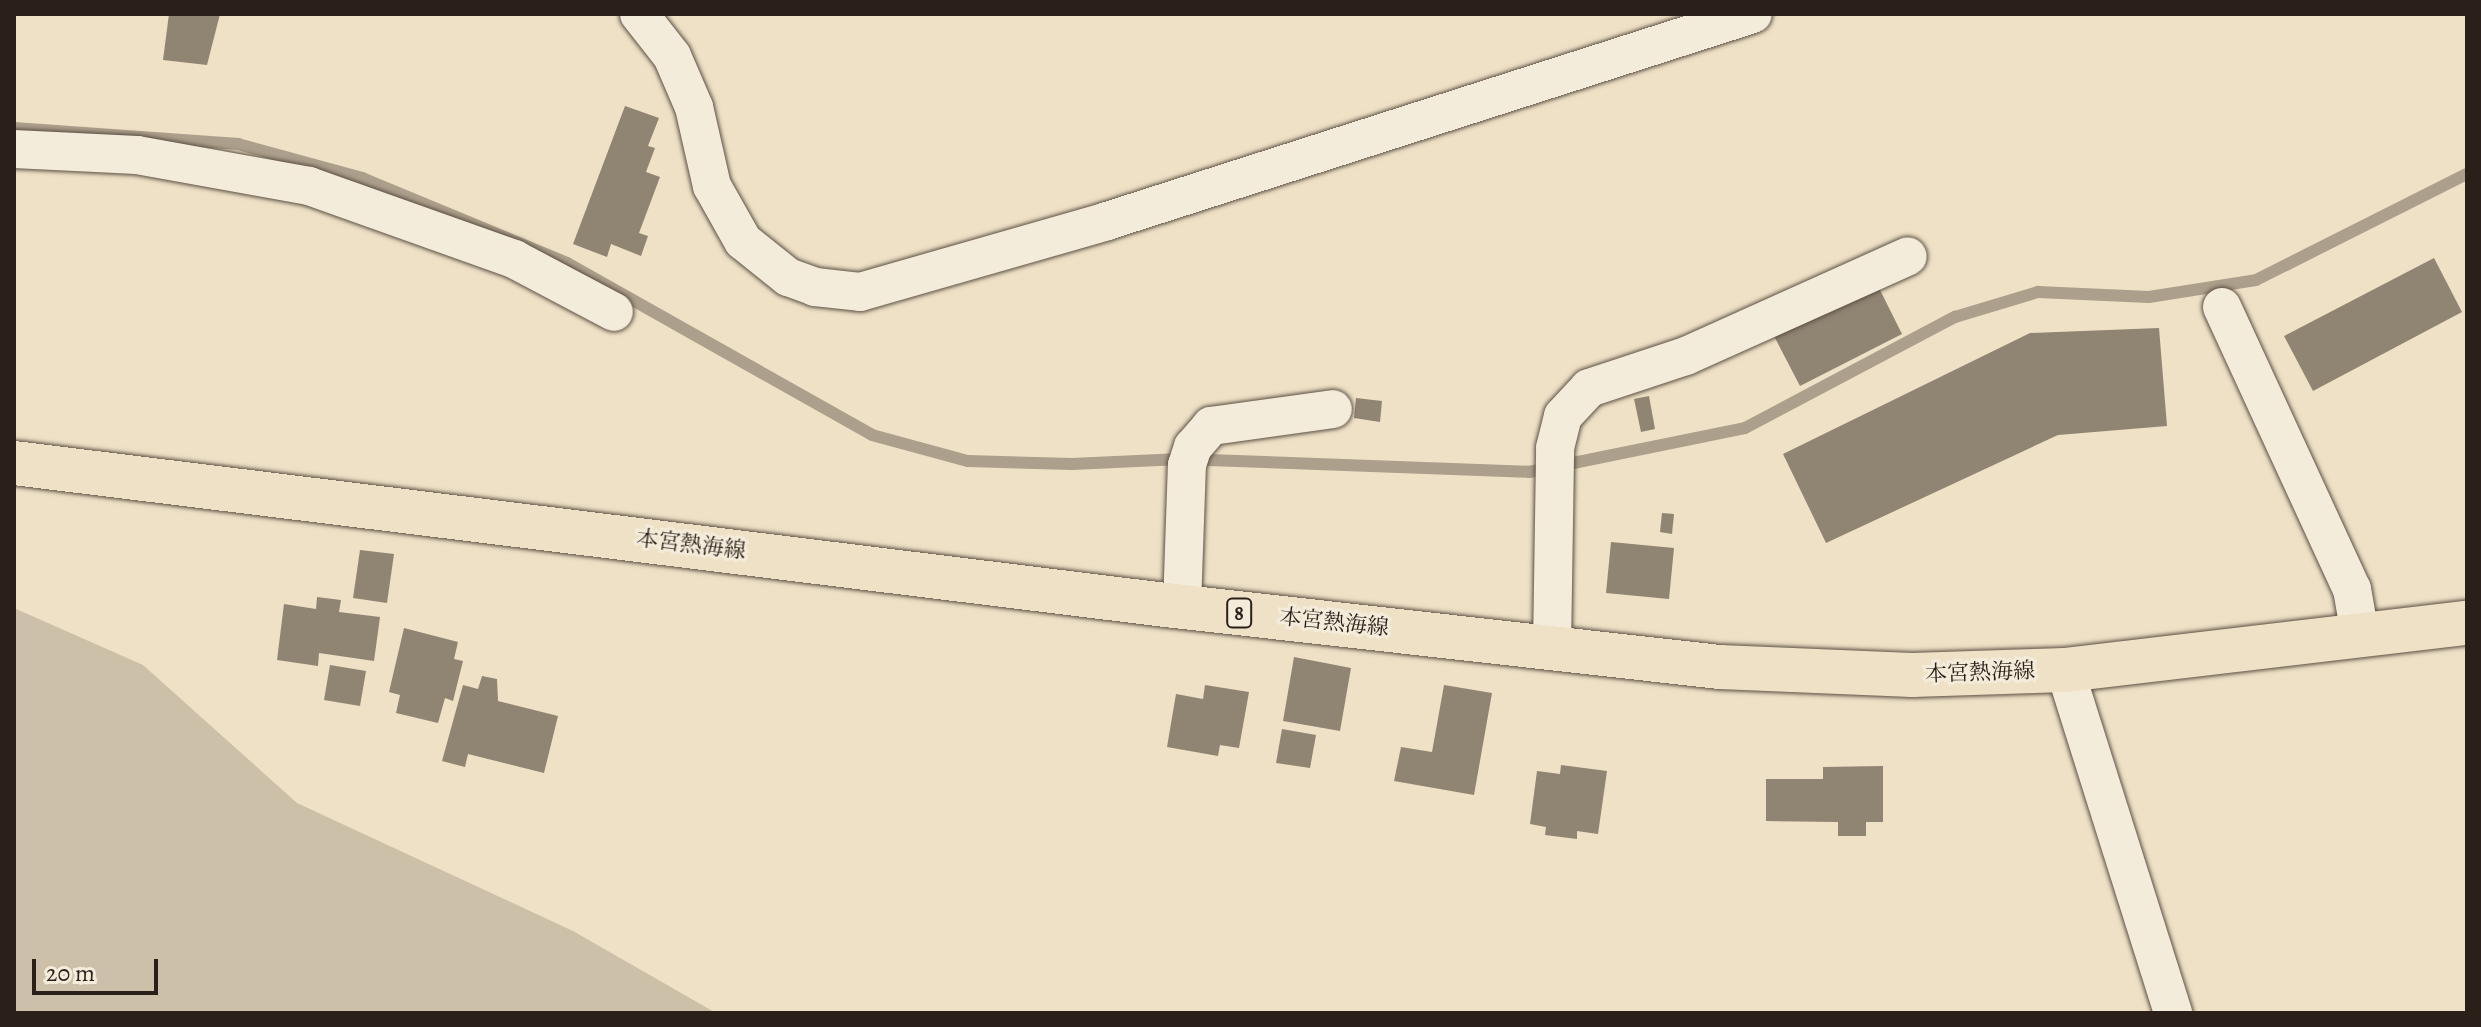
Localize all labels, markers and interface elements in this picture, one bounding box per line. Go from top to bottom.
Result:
street label: 本宮熱海線 [635,525,747,565]
road number: 8 [1225,597,1253,629]
street label: 本宮熱海線 [1278,604,1390,642]
street label: 本宮熱海線 [1925,658,2035,688]
scale bar [36,943,162,993]
text: 20 m [46,957,95,989]

